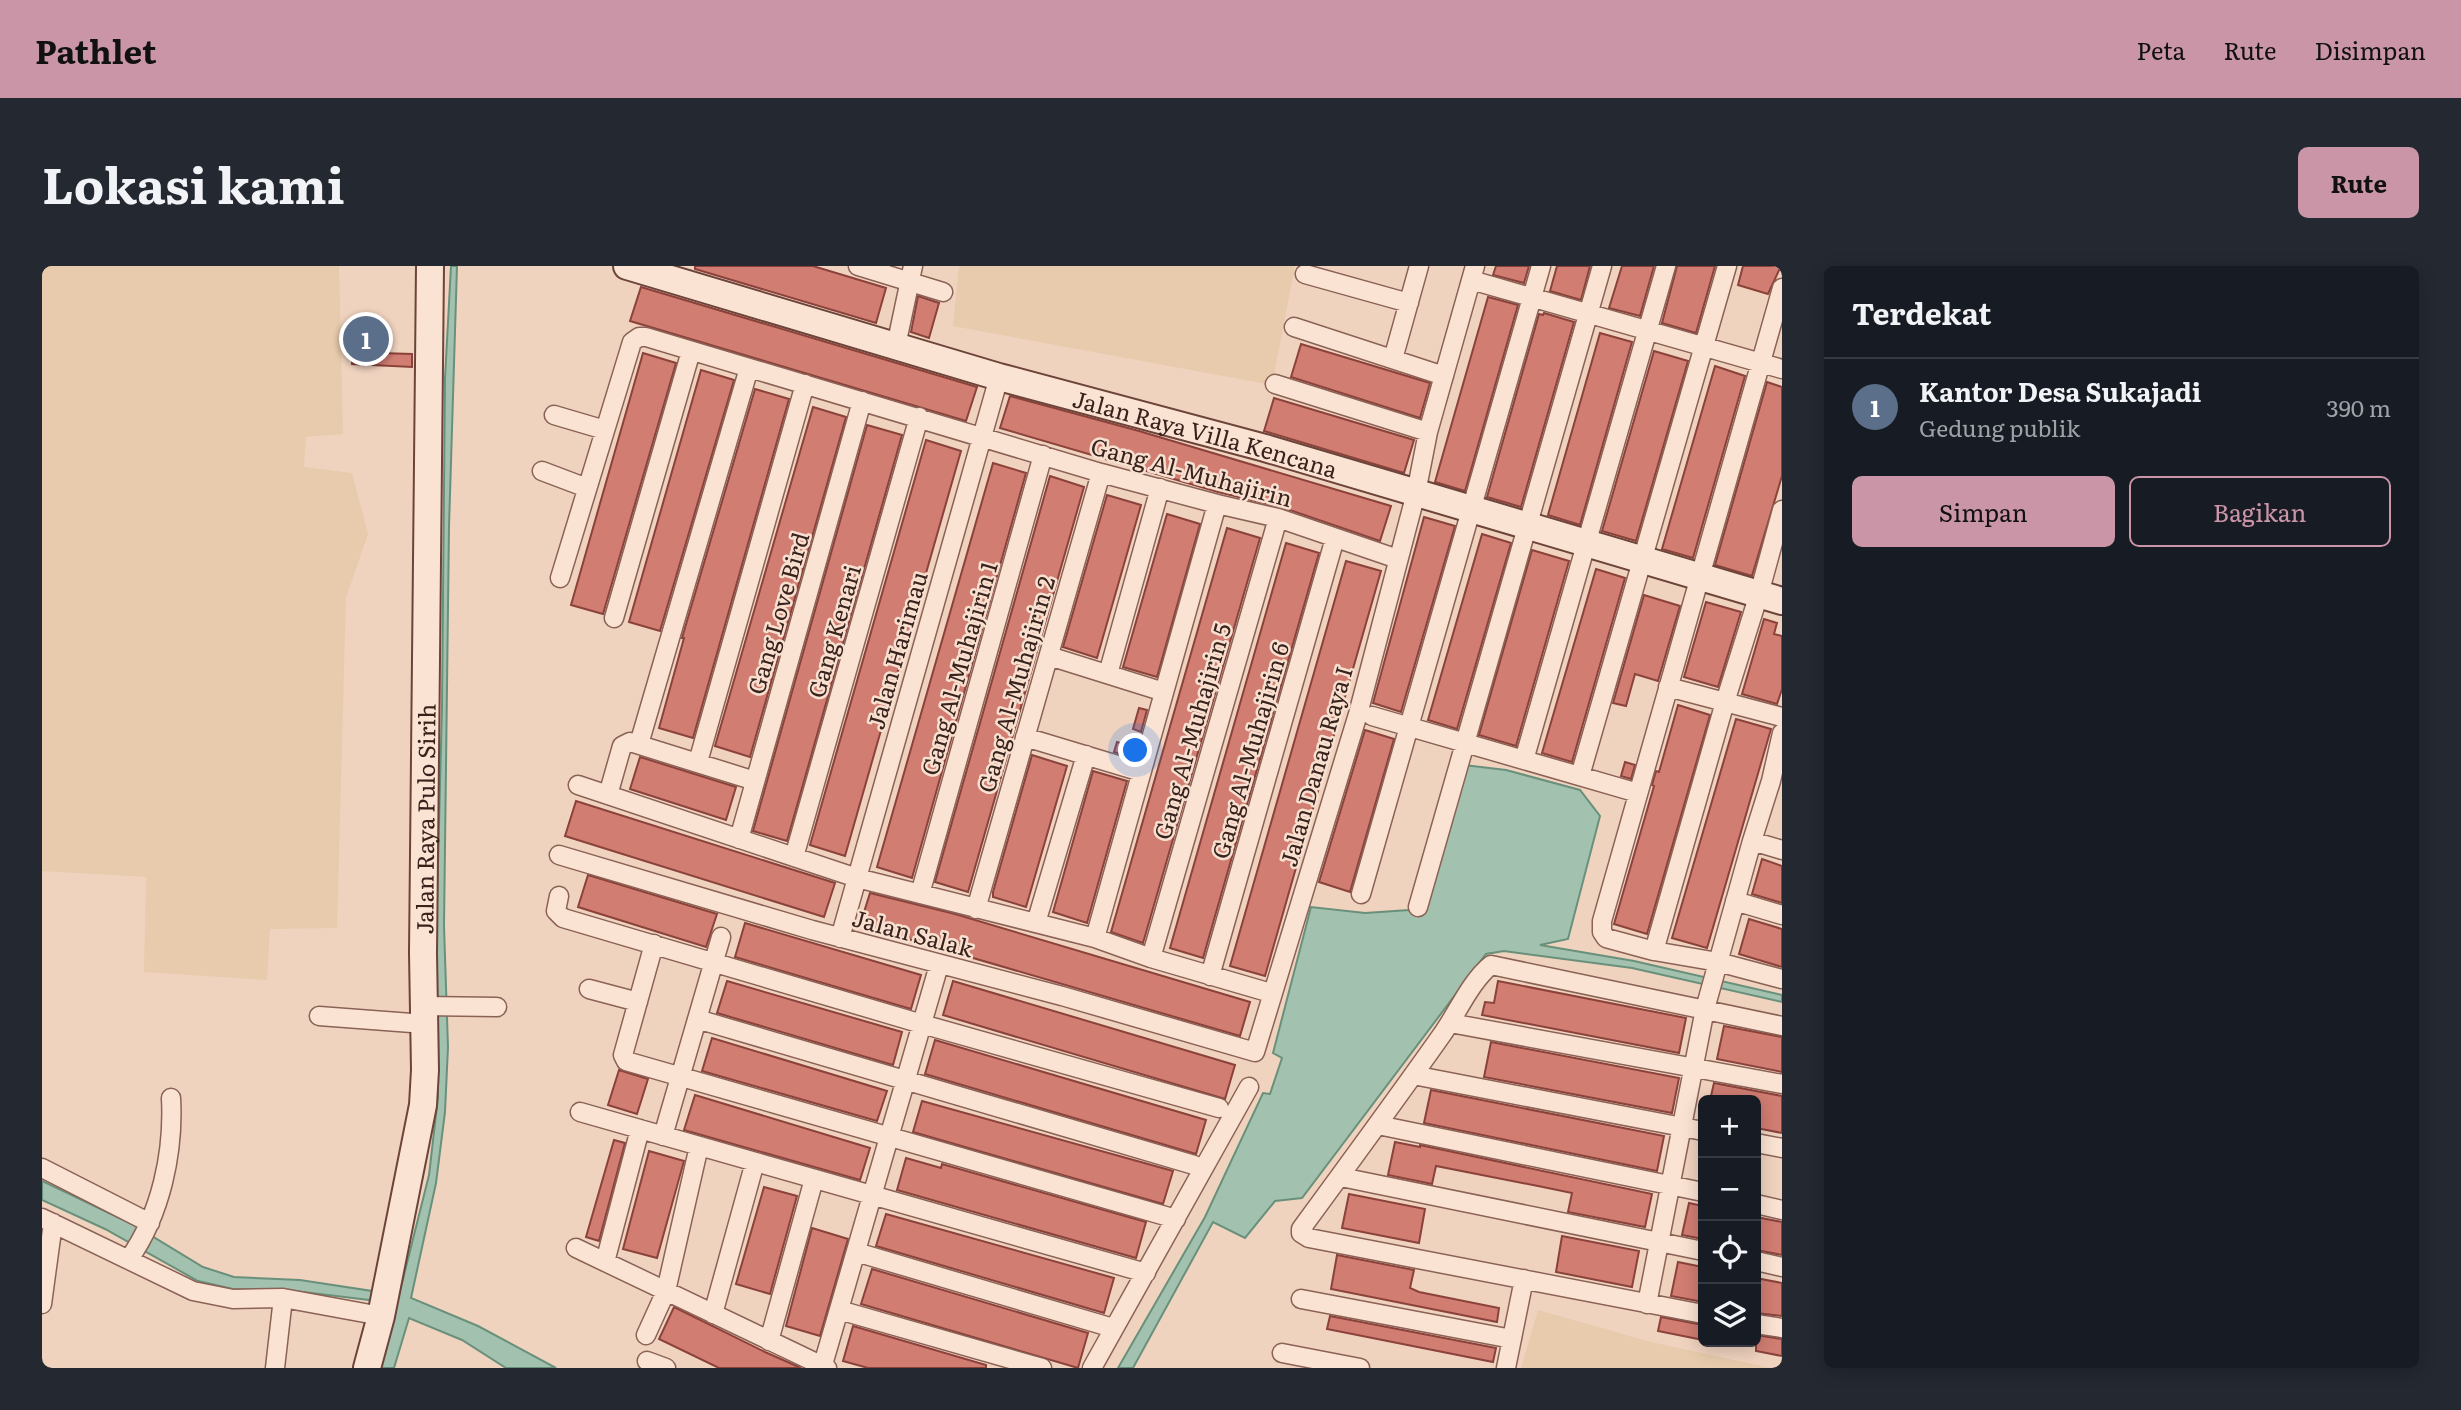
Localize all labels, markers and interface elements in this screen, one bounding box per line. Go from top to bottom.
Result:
text: Pathlet [35,25,156,74]
text: Peta [2137,32,2186,67]
text: Rute [2224,32,2276,67]
text: Disimpan [2314,32,2426,67]
text: Lokasi kami [42,146,345,219]
button: Rute [2298,147,2419,218]
text: Terdekat [1852,290,1991,334]
pin: 1 [343,313,389,365]
text: Kantor Desa Sukajadi [1919,371,2201,410]
street label: Jalan Raya Villa Kencana [1069,380,1342,486]
text: 1 [1870,390,1880,424]
text: 390 m [2326,390,2391,424]
text: Gedung publik [1919,410,2080,444]
street label: Gang Al-Muhajirin [1088,428,1296,514]
button: Simpan [1852,476,2115,547]
button: Bagikan [2129,476,2391,547]
street label: Gang Love Bird [738,528,816,698]
street label: Gang Al-Muhajirin 1 [911,557,1005,779]
street label: Gang Kenari [798,560,868,701]
street label: Jalan Harimau [857,567,935,733]
street label: Gang Al-Muhajirin 2 [968,572,1062,796]
street label: Gang Al-Muhajirin 5 [1144,619,1238,843]
street label: Gang Al-Muhajirin 6 [1202,638,1296,862]
street label: Jalan Danau Raya I [1270,662,1360,870]
street label: Jalan Raya Pulo Sirih [406,704,443,935]
your location [1118,733,1152,767]
street label: Jalan Salak [849,900,978,965]
map controls [1698,1095,1761,1347]
button: + [1698,1095,1761,1158]
button: − [1698,1158,1761,1221]
button: locate [1698,1221,1761,1284]
button: layers [1698,1284,1761,1347]

